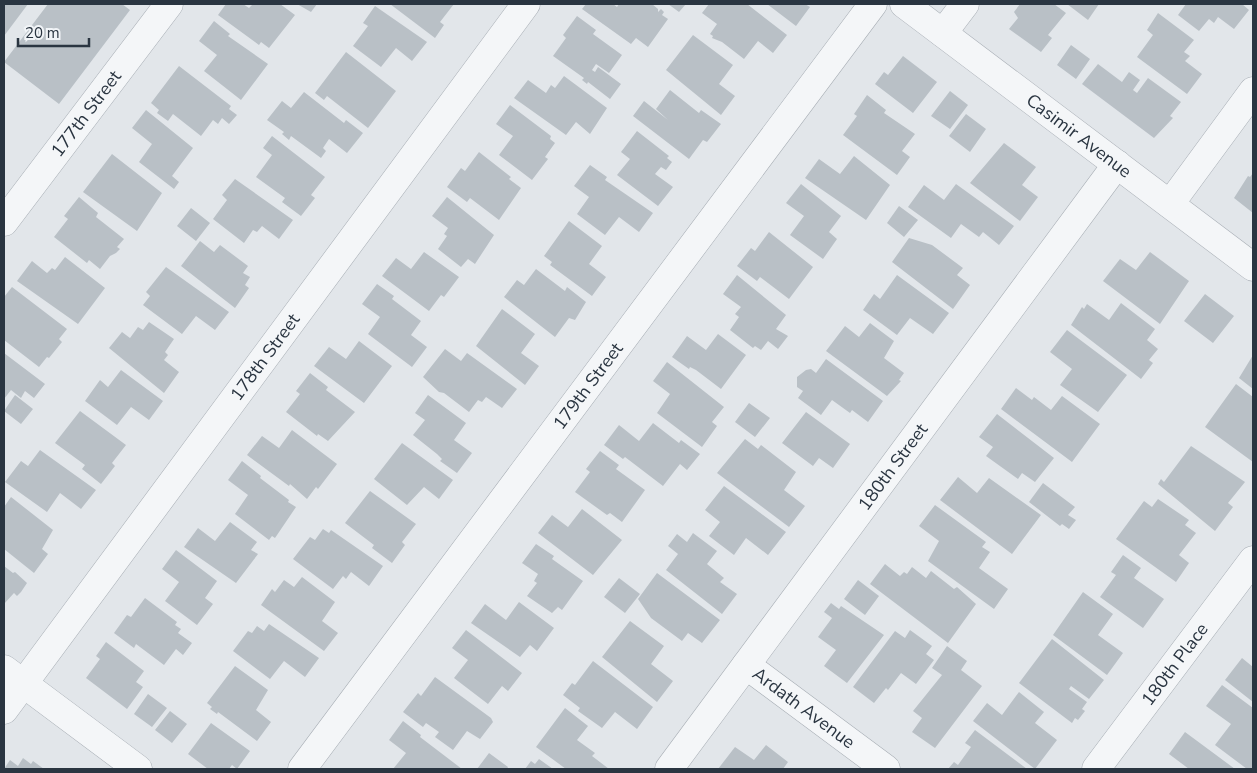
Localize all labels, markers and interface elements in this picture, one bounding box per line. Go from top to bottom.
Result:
scale bar [18,15,89,47]
text: 20 m [25,23,60,43]
street label: 177th Street [45,65,127,162]
street label: Casimir Avenue [1021,88,1137,183]
street label: 178th Street [225,308,306,405]
street label: 179th Street [548,337,629,434]
street label: 180th Street [853,418,933,515]
street label: 180th Place [1136,618,1214,711]
street label: Ardath Avenue [748,662,860,754]

